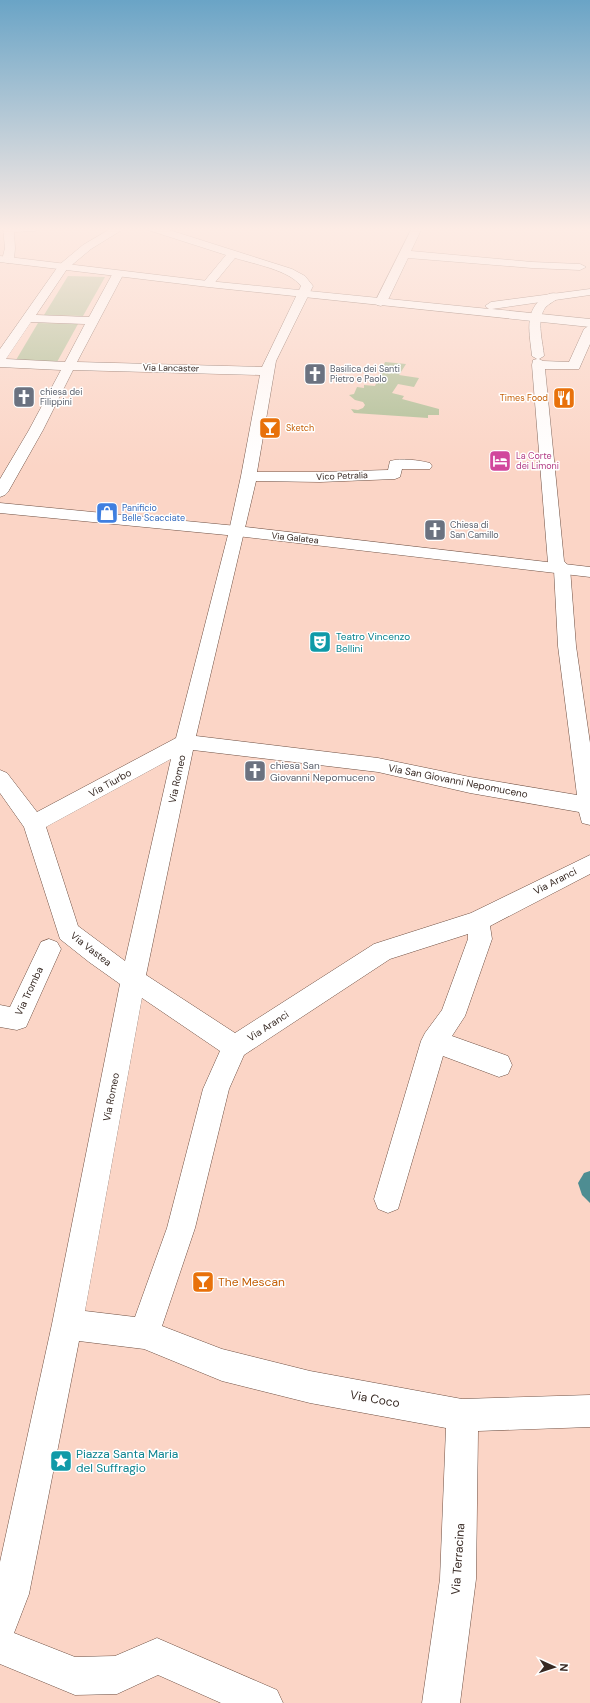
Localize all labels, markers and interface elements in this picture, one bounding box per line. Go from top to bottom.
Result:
church icon: Basilica dei Santi Pietro e Paolo [302,361,328,387]
street label: Via Lancaster [143,362,200,375]
place label: Basilica dei Santi Pietro e Paolo [330,363,400,385]
church icon: chiesa dei Filippini [11,384,37,410]
restaurant icon: Times Food [551,385,577,411]
place label: chiesa dei Filippini [40,386,82,408]
place label: Times Food [500,392,548,404]
bar icon: Sketch [257,415,283,441]
place label: Sketch [286,422,314,434]
hotel icon: La Corte dei Limoni [487,448,513,474]
place label: La Corte dei Limoni [516,450,559,472]
street label: Vico Petralia [316,469,368,483]
shop icon: Panificio Belle Scacciate [94,500,120,526]
place label: Panificio Belle Scacciate [122,502,185,524]
church icon: Chiesa di San Camillo [422,517,448,543]
place label: Chiesa di San Camillo [450,519,499,541]
street label: Via Galatea [271,530,319,546]
theatre icon: Teatro Vincenzo Bellini [307,629,333,655]
place label: Teatro Vincenzo Bellini [336,630,410,655]
street label: Via Romeo [166,753,188,804]
church icon: chiesa San Giovanni Nepomuceno [242,758,268,784]
place label: chiesa San Giovanni Nepomuceno [270,759,375,784]
street label: Via San Giovanni Nepomuceno [387,761,529,801]
street label: Via Tiurbo [86,766,134,800]
street label: Via Aranci [531,865,579,897]
street label: Via Vastea [68,929,114,969]
street label: Via Tromba [12,965,46,1017]
street label: Via Aranci [245,1008,291,1044]
street label: Via Romeo [100,1072,122,1122]
bar icon: The Mescan [190,1269,216,1295]
place label: The Mescan [218,1274,285,1290]
street label: Via Coco [349,1387,401,1411]
place label: Piazza Santa Maria del Suffragio [76,1446,178,1476]
place icon: Piazza Santa Maria del Suffragio [48,1448,74,1474]
street label: Via Terracina [448,1523,468,1595]
north arrow [534,1647,574,1687]
text: N [557,1663,571,1672]

